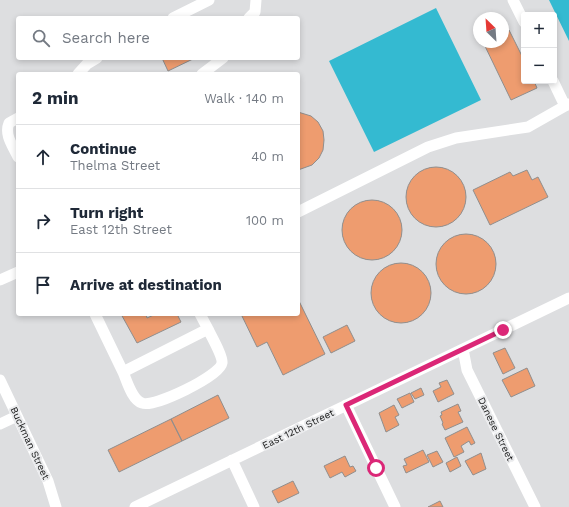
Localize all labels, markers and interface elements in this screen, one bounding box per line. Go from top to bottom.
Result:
north arrow [473,12,509,48]
map controls [521,12,557,84]
button: + [521,12,557,48]
search box [16,16,300,60]
icon: search [30,27,52,49]
text: Search here [62,29,150,47]
button: − [521,48,557,84]
text: 2 min [32,88,78,108]
text: Walk · 140 m [204,91,284,106]
text: Continue [70,140,137,158]
icon: ahead [32,146,54,168]
text: 40 m [251,149,284,164]
text: Thelma Street [70,158,160,173]
text: Turn right [70,204,143,222]
icon: right [32,210,54,232]
text: 100 m [246,213,284,228]
text: East 12th Street [70,222,172,237]
icon: arrive [32,274,54,296]
text: Arrive at destination [70,276,222,294]
route end [494,321,512,339]
street label: Danese Street [476,395,517,463]
street label: Buckman Street [8,405,52,482]
street label: East 12th Street [260,407,336,451]
route start [367,459,385,477]

